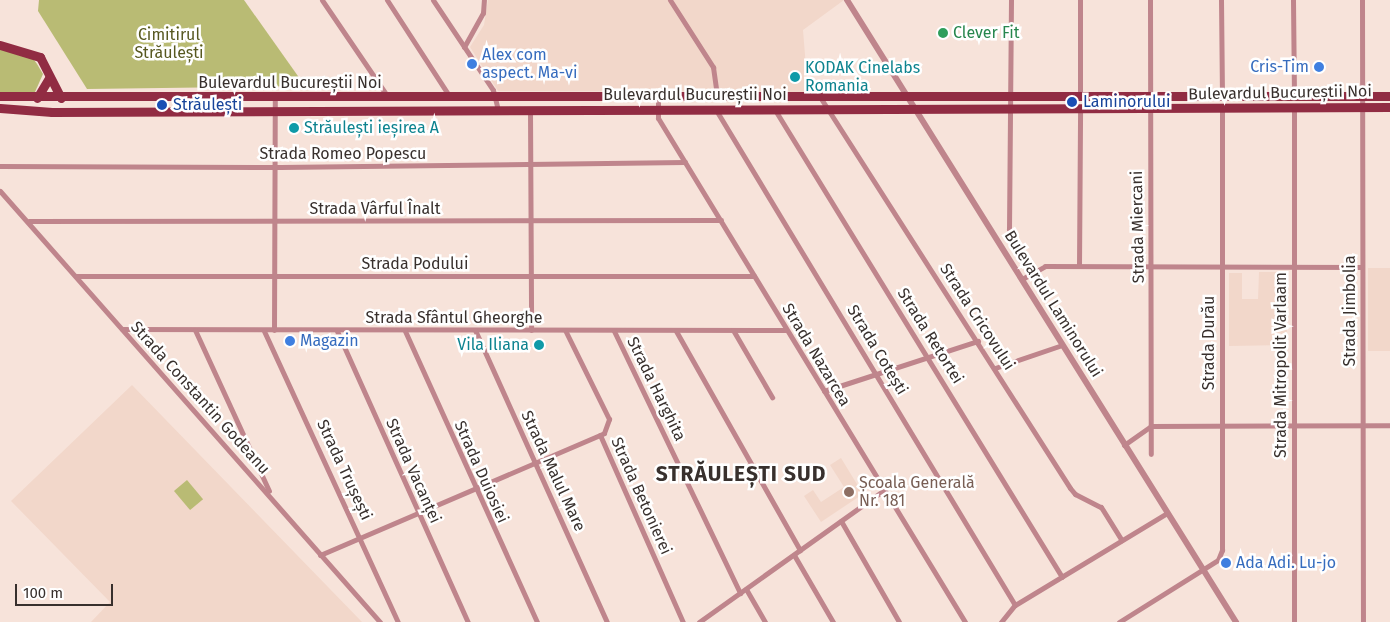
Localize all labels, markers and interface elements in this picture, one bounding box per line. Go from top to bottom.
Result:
place label: Clever Fit [953,23,1020,43]
park label: Cimitirul Străulești [134,25,204,63]
marker: Clever Fit [937,27,949,39]
place label: Alex com aspect. Ma-vi [482,45,577,83]
place label: Cris-Tim [1250,57,1309,77]
marker: Alex com aspect. Ma-vi [466,58,478,70]
place label: KODAK Cinelabs Romania [805,58,920,96]
marker: Cris-Tim [1313,61,1325,73]
marker: KODAK Cinelabs Romania [789,71,801,83]
street label: Bulevardul Bucureștii Noi [198,73,382,93]
street label: Bulevardul Bucureștii Noi [1188,82,1372,104]
street label: Bulevardul Bucureștii Noi [603,85,787,105]
place label: Laminorului [1083,92,1170,112]
place label: Străulești [173,95,242,115]
marker: Laminorului [1065,95,1079,109]
marker: Străulești [155,98,169,112]
place label: Străulești ieșirea A [304,118,439,138]
marker: Străulești ieșirea A [288,122,300,134]
street label: Strada Romeo Popescu [260,144,426,164]
street label: Strada Miercani [1127,170,1149,284]
street label: Strada Vârful Înalt [309,199,441,219]
street label: Bulevardul Laminorului [1000,227,1106,381]
street label: Strada Podului [362,254,468,274]
street label: Strada Jimbolia [1340,255,1360,367]
street label: Strada Cricovului [935,260,1019,374]
street label: Strada Mitropolit Varlaam [1271,272,1291,458]
street label: Strada Retortei [893,285,967,387]
street label: Strada Durău [1199,296,1219,390]
street label: Strada Nazarcea [778,300,854,410]
street label: Strada Cotești [843,302,911,398]
street label: Strada Sfântul Gheorghe [366,308,542,328]
street label: Strada Constantin Godeanu [126,318,274,478]
place label: Magazin [300,331,359,351]
street label: Strada Harghita [623,334,689,444]
marker: Magazin [284,335,296,347]
place label: Vila Iliana [457,335,529,355]
marker: Vila Iliana [533,339,545,351]
street label: Strada Malul Mare [517,408,589,534]
street label: Strada Vacanței [381,416,445,526]
street label: Strada Trușești [312,417,376,523]
street label: Strada Duiosiei [450,418,512,526]
street label: Strada Betonierei [607,434,675,558]
district label: STRĂULEȘTI SUD [654,461,828,487]
place label: Școala Generală Nr. 181 [859,473,975,511]
marker: Școala Generală Nr. 181 [843,486,855,498]
place label: Ada Adi. Lu-jo [1236,553,1336,573]
marker: Ada Adi. Lu-jo [1220,557,1232,569]
scale bar [18,574,115,606]
text: 100 m [23,584,63,602]

